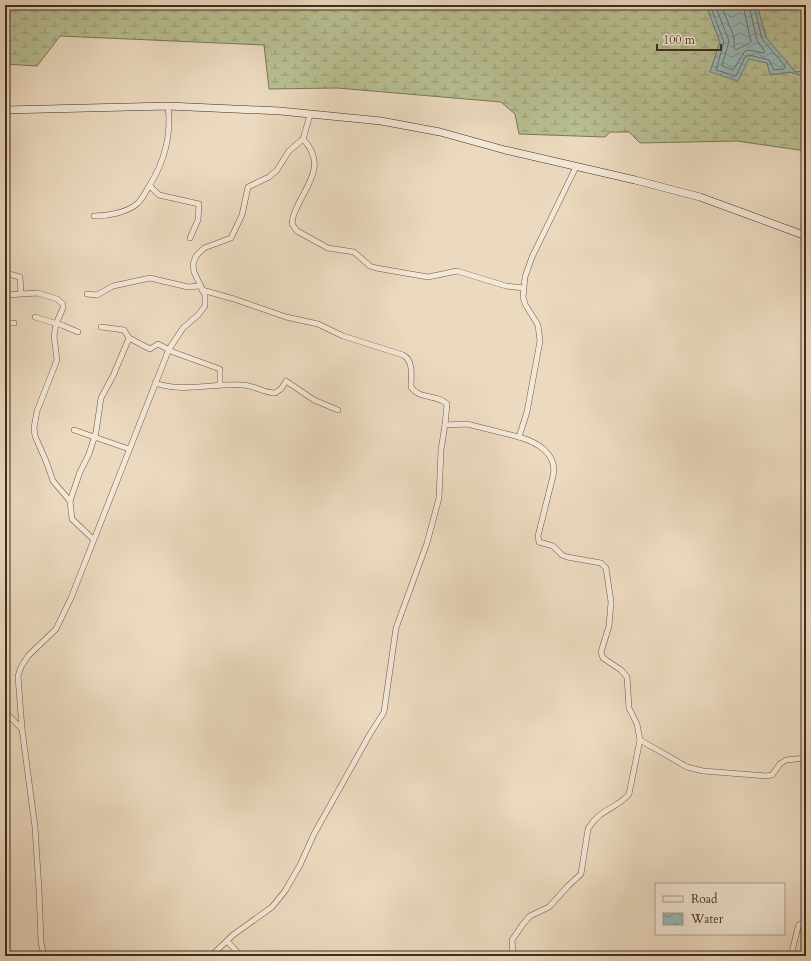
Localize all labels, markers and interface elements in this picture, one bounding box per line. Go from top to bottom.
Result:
scale bar [657,26,721,52]
text: 100 m [663,32,696,48]
legend [655,883,785,935]
text: Road [691,891,718,907]
text: Water [690,911,724,927]

